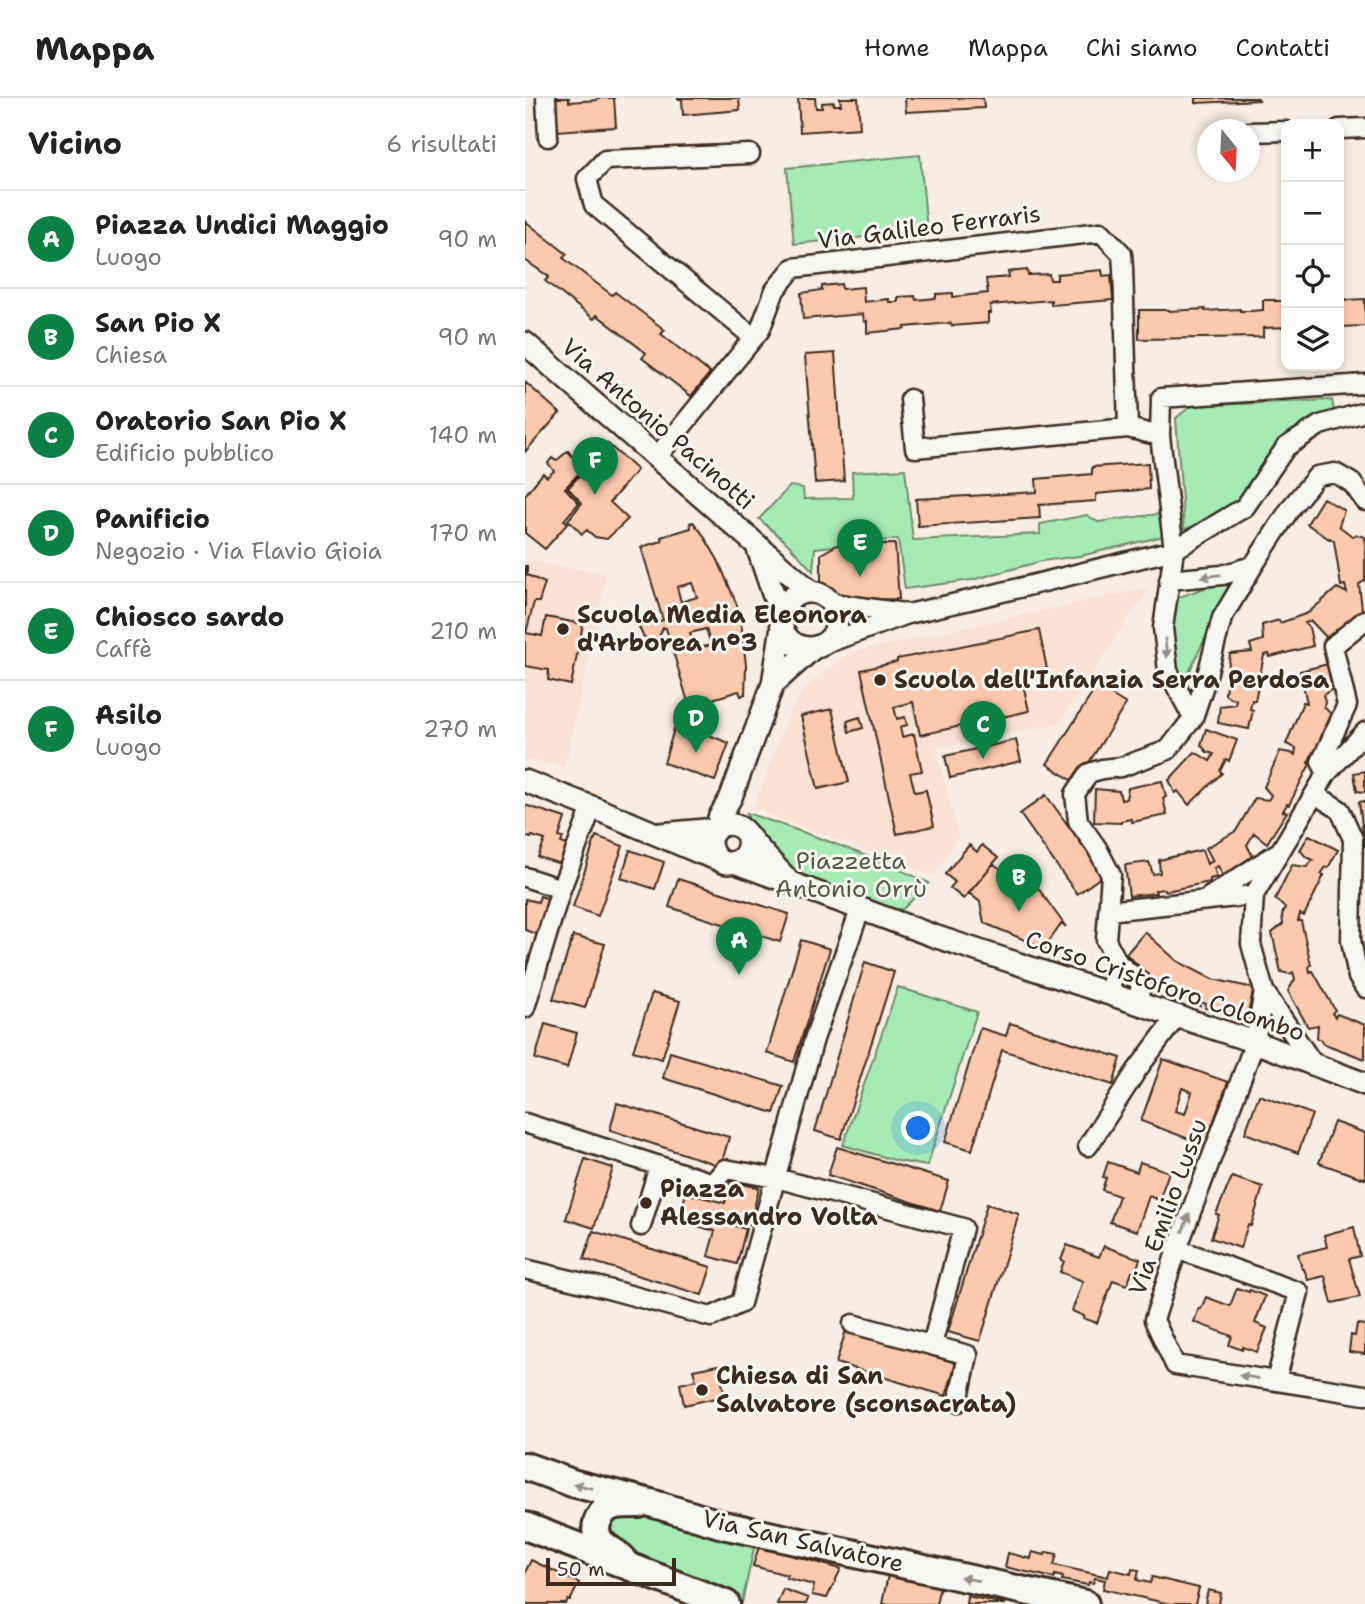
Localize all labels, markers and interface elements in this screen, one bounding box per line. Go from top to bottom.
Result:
text: Mappa [35,26,155,71]
text: Home [864,32,930,64]
text: Mappa [968,32,1048,64]
text: Chi siamo [1086,32,1198,64]
text: Contatti [1236,32,1330,64]
north arrow [1197,119,1260,182]
map controls [1281,119,1344,371]
button: + [1281,119,1344,182]
text: Vicino [28,123,122,164]
text: 6 risultati [386,129,497,159]
button: − [1281,182,1344,245]
street label: Via Galileo Ferraris [816,197,1042,257]
text: Piazza Undici Maggio [95,207,389,242]
text: A [42,224,60,254]
text: 90 m [437,224,497,254]
text: Luogo [95,242,162,272]
button: locate [1281,245,1344,308]
text: San Pio X [95,305,221,340]
button: layers [1281,308,1344,371]
text: B [44,322,58,352]
text: 90 m [437,322,497,352]
street label: Via Antonio Pacinotti [555,331,761,517]
text: Chiesa [95,340,167,370]
text: Oratorio San Pio X [95,403,347,438]
text: C [44,420,58,450]
text: 140 m [429,420,497,450]
pin: F [572,437,618,495]
text: Edificio pubblico [95,438,274,468]
text: Panificio [95,501,210,536]
text: D [43,518,59,548]
text: 170 m [429,518,497,548]
pin: E [837,519,883,577]
text: Negozio · Via Flavio Gioia [95,536,382,566]
one-way arrow [1200,570,1222,581]
text: Chiosco sardo [95,599,284,634]
place label: Scuola Media Eleonora d'Arborea n°3 [577,599,868,659]
text: E [43,616,59,646]
text: 210 m [429,616,497,646]
marker: Scuola Media Eleonora d'Arborea n°3 [555,621,571,637]
text: Caffè [95,634,152,664]
one-way arrow [1160,637,1171,659]
place label: Scuola dell'Infanzia Serra Perdosa [894,664,1330,696]
marker: Scuola dell'Infanzia Serra Perdosa [872,672,888,688]
pin: D [673,695,719,753]
text: Asilo [95,697,162,732]
pin: C [960,701,1006,759]
text: F [44,714,58,744]
text: 270 m [423,714,497,744]
text: Luogo [95,732,162,762]
park label: Piazzetta Antonio Orrù [775,845,927,905]
pin: B [996,854,1042,912]
pin: A [716,917,762,975]
street label: Corso Cristoforo Colombo [1021,923,1309,1049]
your location [901,1111,935,1145]
street label: Via Emilio Lussu [1121,1114,1215,1300]
place label: Piazza Alessandro Volta [660,1173,878,1233]
marker: Piazza Alessandro Volta [638,1195,654,1211]
one-way arrow [1181,1212,1192,1233]
place label: Chiesa di San Salvatore (sconsacrata) [716,1360,1016,1420]
one-way arrow [1238,1371,1260,1382]
marker: Chiesa di San Salvatore (sconsacrata) [694,1382,710,1398]
one-way arrow [571,1480,593,1491]
street label: Via San Salvatore [699,1502,907,1580]
scale bar [546,1555,675,1587]
text: 50 m [557,1557,605,1582]
one-way arrow [959,1573,981,1584]

